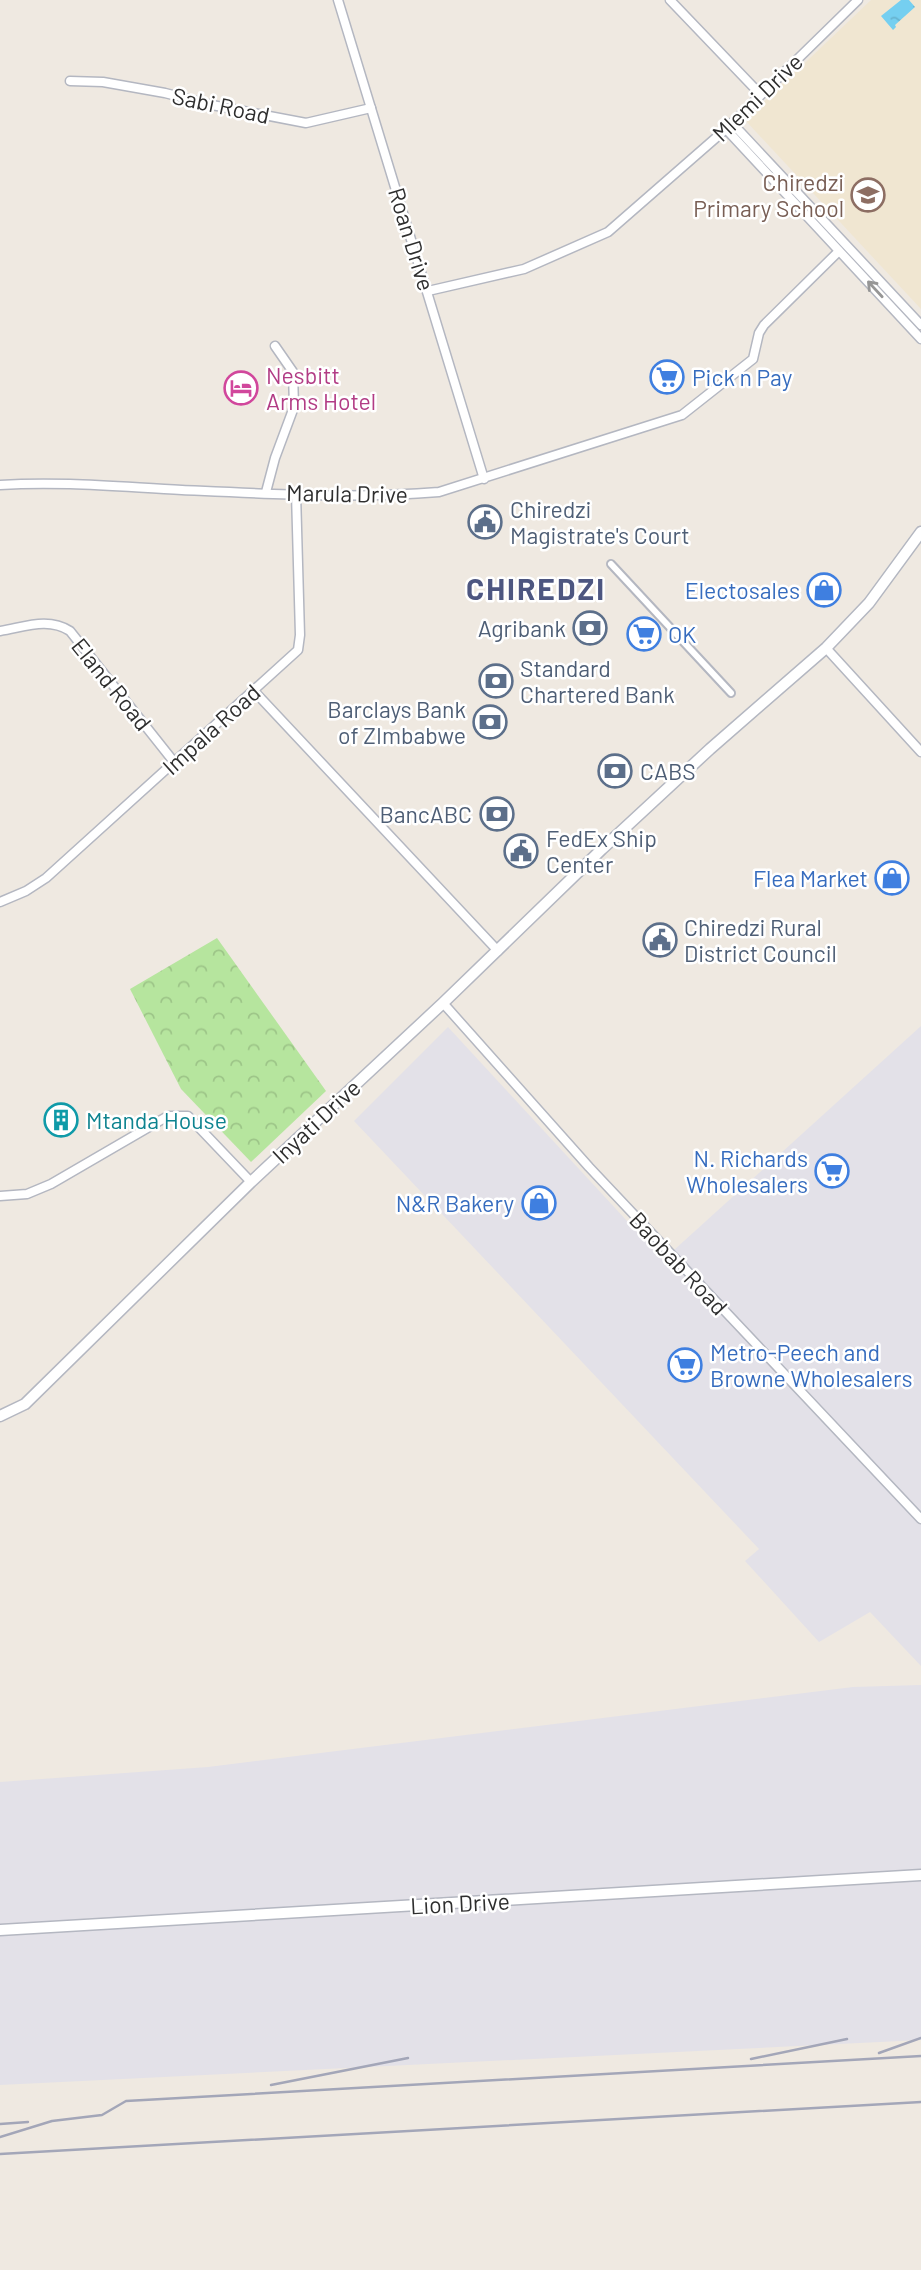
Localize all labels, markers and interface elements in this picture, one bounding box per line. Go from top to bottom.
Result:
street label: Mlemi Drive [706,47,808,147]
street label: Sabi Road [170,81,272,129]
place label: Chiredzi Primary School [693,168,844,222]
school or university icon: Chiredzi Primary School [849,176,887,214]
street label: Roan Drive [383,184,441,294]
one-way arrow [866,281,883,298]
supermarket icon: Pick n Pay [648,358,686,396]
place label: Nesbitt Arms Hotel [266,361,376,415]
place label: Pick n Pay [692,363,793,391]
hotel icon: Nesbitt Arms Hotel [222,369,260,407]
street label: Marula Drive [286,478,408,508]
place label: Chiredzi Magistrate's Court [510,495,690,549]
public building icon: Chiredzi Magistrate's Court [466,503,504,541]
district label: CHIREDZI [466,570,606,606]
shop icon: Electosales [805,571,843,609]
place label: Electosales [685,576,800,604]
bank icon: Agribank [571,609,609,647]
place label: Agribank [478,614,566,642]
supermarket icon: OK [625,615,663,653]
place label: OK [668,620,696,648]
street label: Eland Road [66,632,158,736]
place label: Standard Chartered Bank [520,654,675,708]
bank icon: Standard Chartered Bank [477,662,515,700]
street label: Impala Road [156,678,266,780]
place label: Barclays Bank of ZImbabwe [327,695,466,749]
bank icon: Barclays Bank of ZImbabwe [471,703,509,741]
bank icon: CABS [596,752,634,790]
place label: CABS [640,757,696,785]
bank icon: BancABC [478,795,516,833]
place label: BancABC [379,800,472,828]
place label: FedEx Ship Center [546,824,657,878]
public building icon: FedEx Ship Center [502,832,540,870]
shop icon: Flea Market [873,859,911,897]
place label: Flea Market [753,864,868,892]
place label: Chiredzi Rural District Council [684,913,837,967]
public building icon: Chiredzi Rural District Council [641,921,679,959]
street label: Inyati Drive [266,1073,366,1169]
building icon: Mtanda House [42,1101,80,1139]
place label: Mtanda House [86,1106,227,1134]
place label: N. Richards Wholesalers [686,1144,808,1198]
supermarket icon: N. Richards Wholesalers [813,1152,851,1190]
shop icon: N&R Bakery [520,1184,558,1222]
place label: N&R Bakery [396,1189,514,1217]
street label: Baobab Road [624,1206,734,1320]
place label: Metro-Peech and Browne Wholesalers [710,1338,912,1392]
supermarket icon: Metro-Peech and Browne Wholesalers [666,1346,704,1384]
street label: Lion Drive [409,1886,511,1920]

